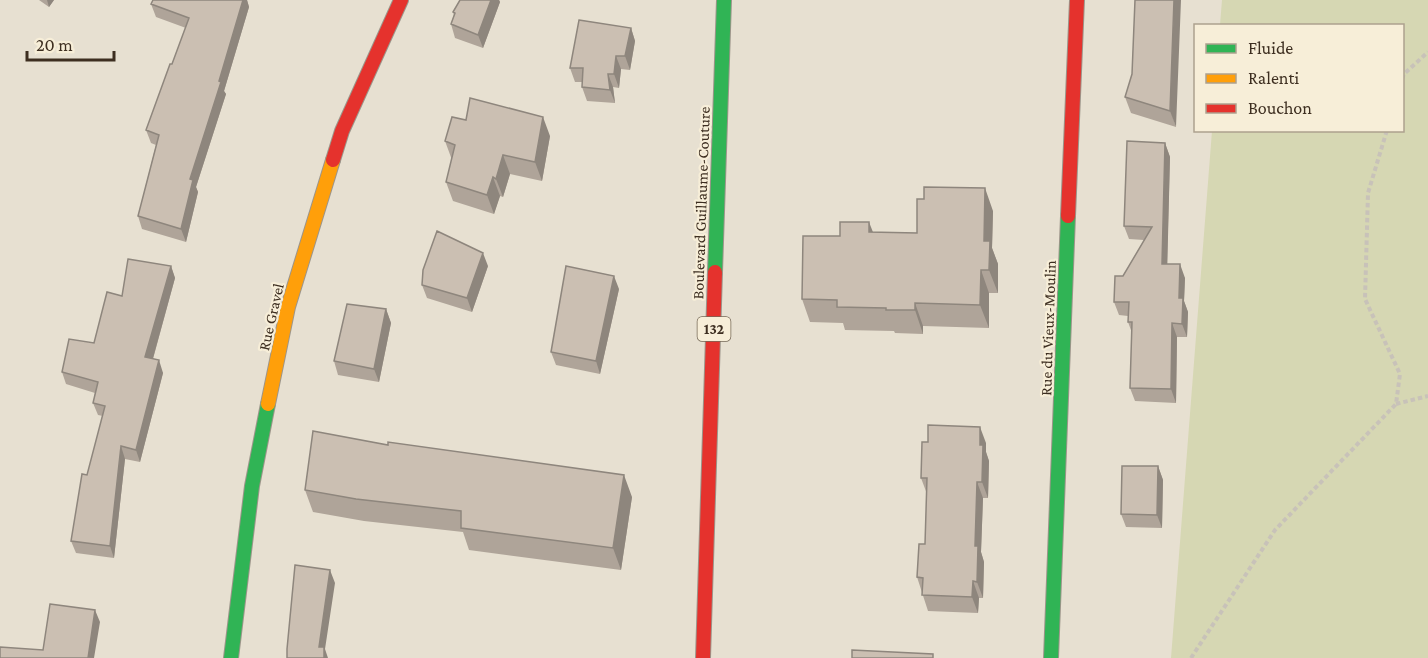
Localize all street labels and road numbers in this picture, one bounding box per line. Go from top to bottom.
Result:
street label: Boulevard Guillaume-Couture [689,106,713,300]
street label: Rue du Vieux-Moulin [1037,260,1059,396]
street label: Rue Gravel [255,282,287,352]
road number: 132 [698,317,730,341]

